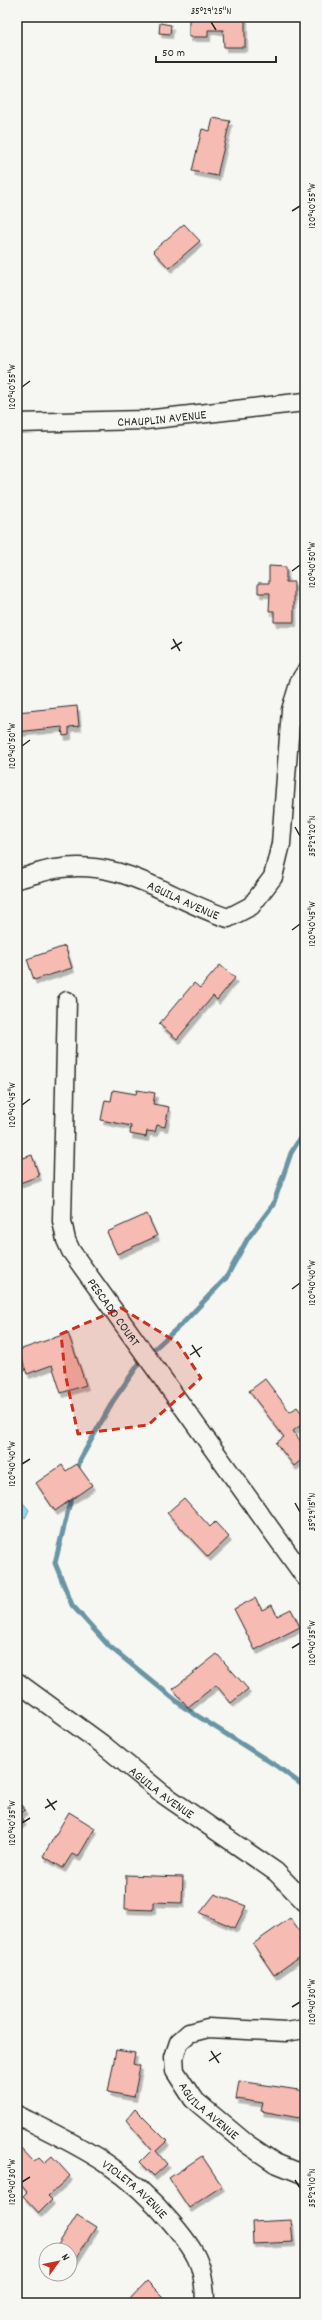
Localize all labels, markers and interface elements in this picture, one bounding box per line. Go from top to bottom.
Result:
text: 35°29'25"N [191,5,231,19]
scale bar [156,38,276,64]
text: 50 m [162,45,185,62]
text: 120°40'55"W [306,183,320,229]
text: 120°40'55"W [6,364,20,410]
street label: CHAUPLIN AVENUE [117,406,208,433]
text: 120°40'50"W [306,542,320,588]
text: 120°40'50"W [6,723,20,769]
text: 35°29'20"N [306,815,320,857]
street label: AGUILA AVENUE [144,877,222,926]
text: 120°40'45"W [306,901,320,946]
text: 120°40'45"W [6,1082,20,1127]
text: 120°40'40"W [306,1260,320,1306]
street label: PESCADO COURT [81,1275,143,1351]
text: 120°40'40"W [6,1441,20,1487]
text: 35°29'15"N [306,1493,320,1531]
text: 120°40'35"W [306,1620,320,1666]
street label: AGUILA AVENUE [124,1763,197,1825]
text: 120°40'35"W [6,1800,20,1846]
text: 120°40'30"W [306,1979,320,2025]
street label: AGUILA AVENUE [173,2079,242,2145]
street label: VIOLETA AVENUE [97,2156,171,2224]
text: 120°40'30"W [6,2159,20,2205]
text: 35°29'10"N [306,2168,320,2208]
north arrow [38,2242,78,2282]
text: N [57,2251,73,2265]

